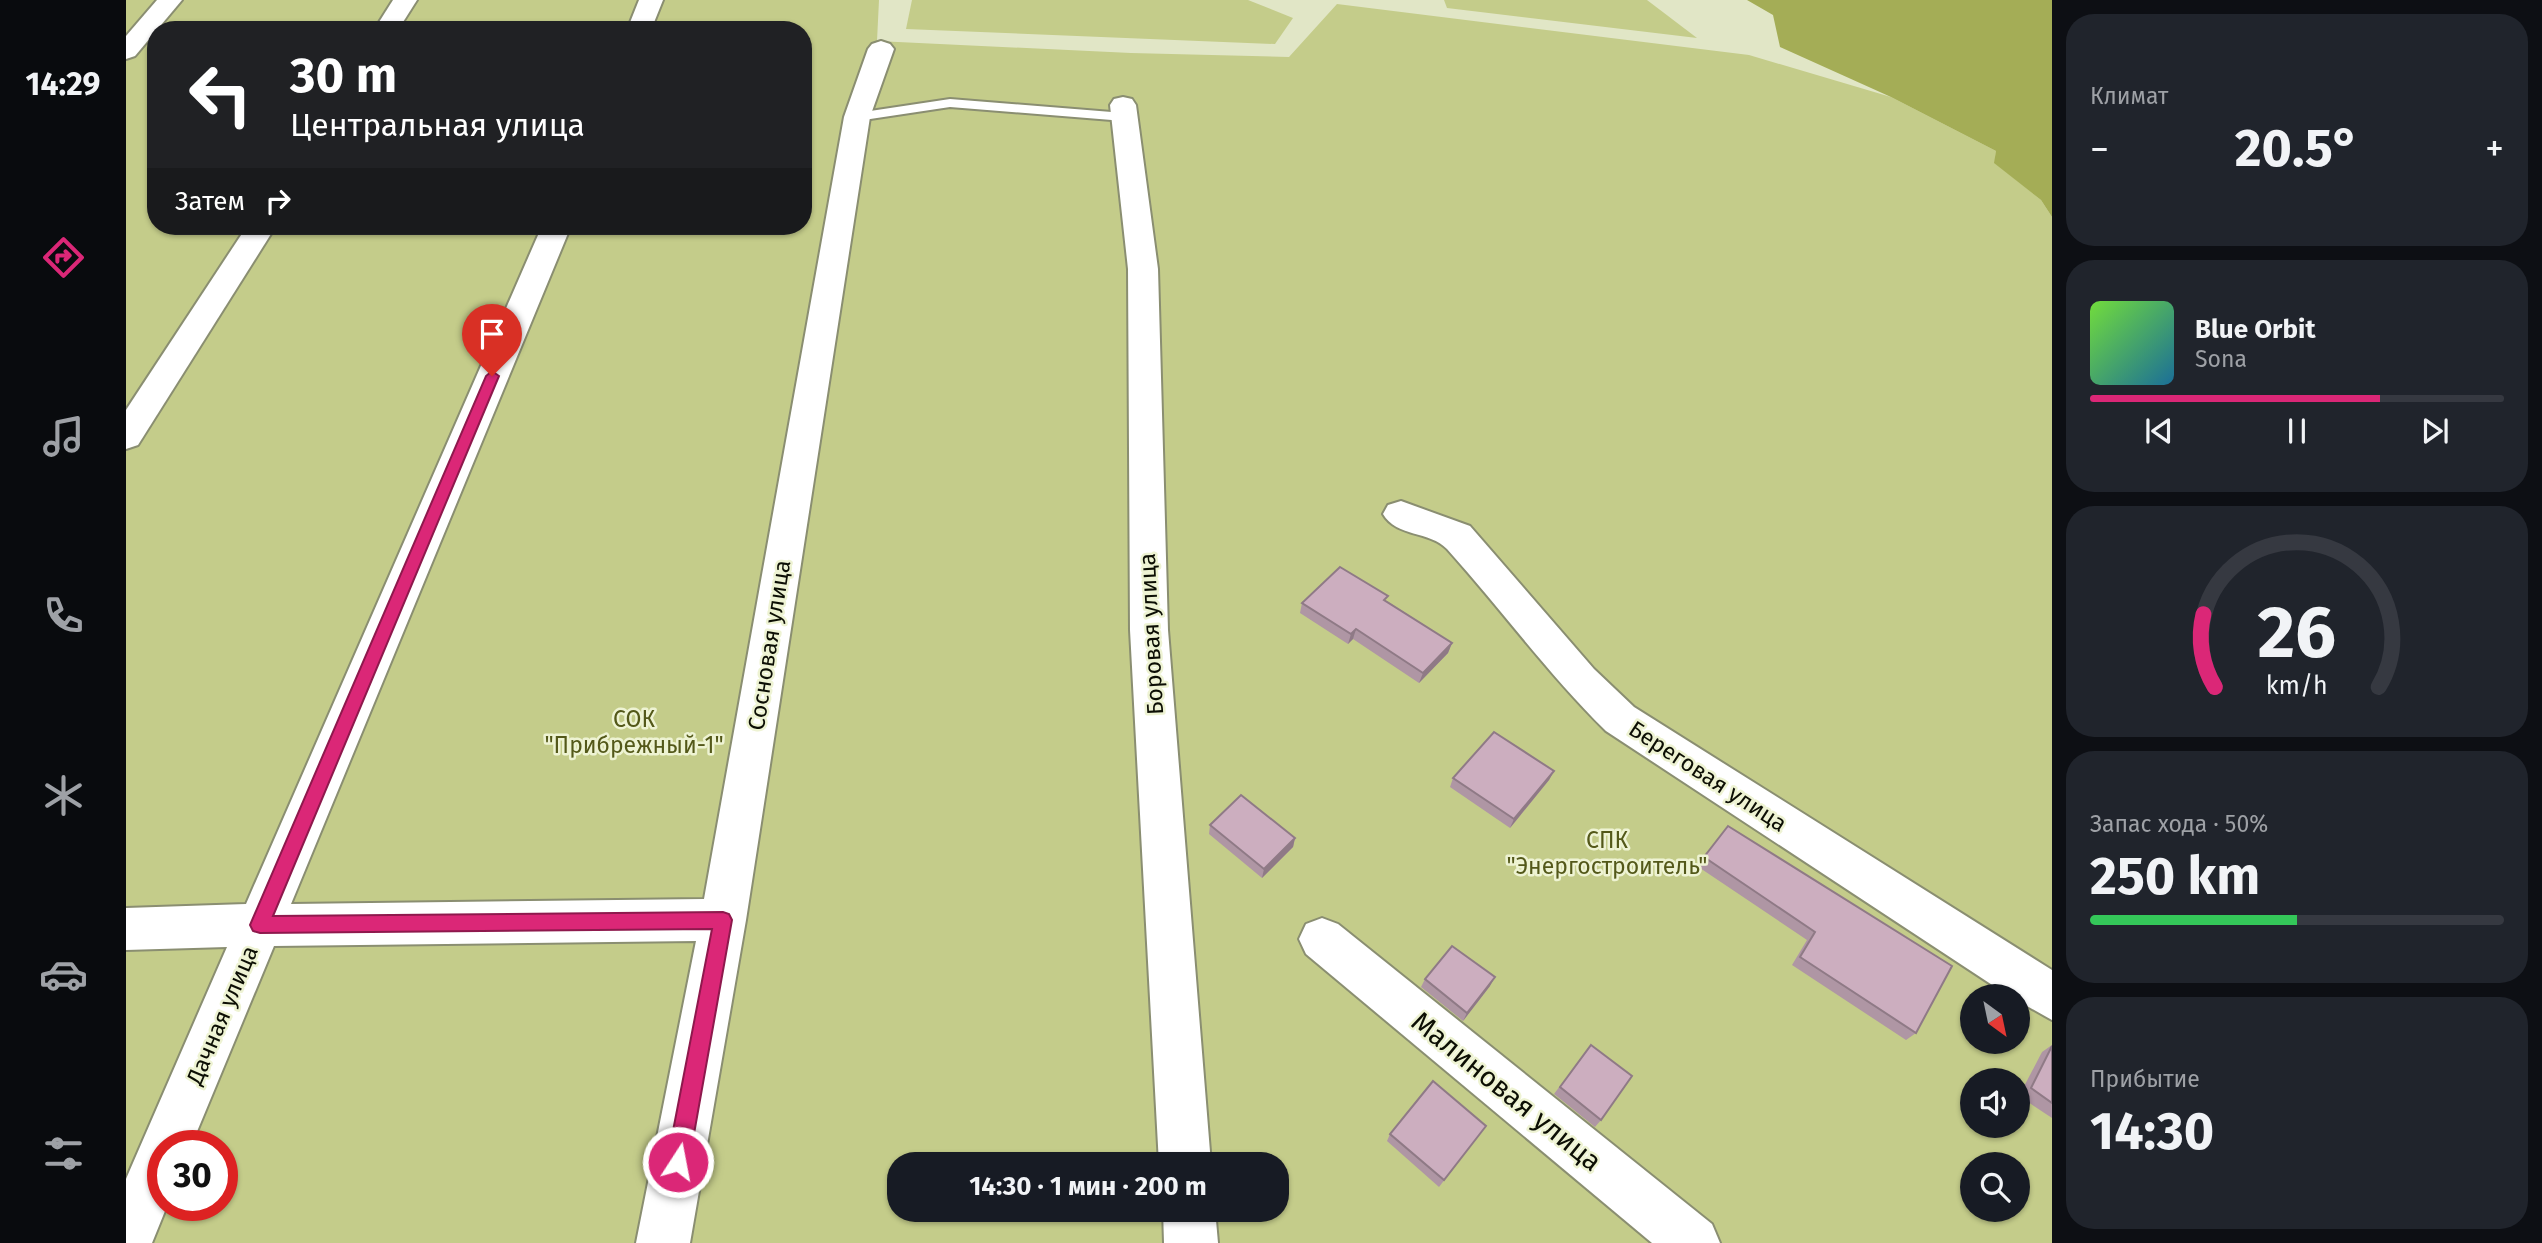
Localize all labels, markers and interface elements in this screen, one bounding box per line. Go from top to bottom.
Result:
text: 30 m [290,46,397,105]
icon: left [175,49,266,140]
text: 14:29 [26,65,100,103]
text: Климат [2090,82,2168,110]
text: Центральная улица [290,106,585,144]
text: 20.5° [2235,117,2359,180]
text: − [2090,126,2109,172]
text: + [2485,126,2504,172]
icon: right [259,182,297,220]
text: Затем [175,186,245,217]
icon: directions [39,233,88,282]
pin [462,304,522,376]
text: Blue Orbit [2195,314,2315,345]
icon: arrive [473,315,511,353]
text: Sona [2195,345,2247,373]
icon: music [39,412,88,461]
icon: previous [2140,412,2178,450]
icon: pause [2278,412,2316,450]
icon: next [2416,412,2454,450]
street label: Боровая улица [1133,552,1169,716]
street label: Сосновая улица [742,558,796,732]
text: 26 [2258,590,2336,677]
icon: phone [39,591,88,640]
text: km/h [2266,671,2328,701]
park label: СОК "Прибрежный-1" [544,705,724,759]
street label: Береговая улица [1624,714,1792,838]
icon: climate [39,771,88,820]
text: Запас хода · 50% [2090,810,2268,838]
park label: СПК "Энергостроитель" [1507,826,1707,880]
text: 250 km [2090,845,2260,908]
street label: Дачная улица [180,941,264,1090]
icon: car [39,950,88,999]
north arrow [1960,984,2030,1054]
map controls [1960,984,2030,1222]
street label: Малиновая улица [1405,1005,1608,1178]
text: Прибытие [2090,1065,2200,1093]
button: sound [1960,1068,2030,1138]
text: 14:30 [2090,1100,2214,1163]
position arrow [641,1125,715,1199]
icon: filters [39,1129,88,1178]
speed limit sign: 30 [147,1130,238,1221]
button: search [1960,1152,2030,1222]
text: 14:30 · 1 мин · 200 m [969,1171,1207,1202]

